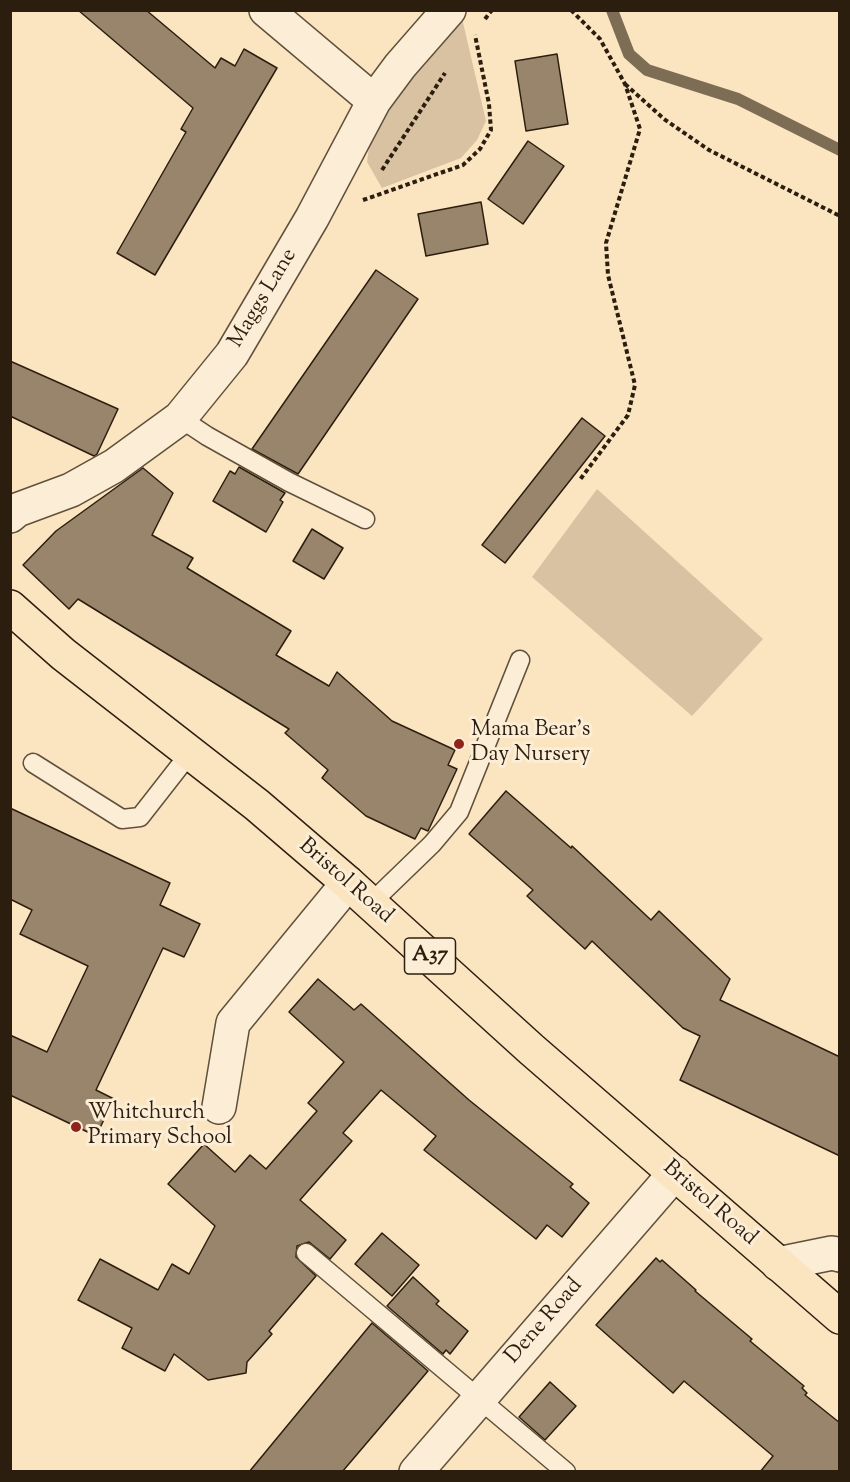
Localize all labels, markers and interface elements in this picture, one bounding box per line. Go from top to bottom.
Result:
street label: Maggs Lane [224,245,304,353]
place label: Mama Bear's Day Nursery [471,718,590,770]
marker: Mama Bear's Day Nursery [452,737,466,751]
street label: Bristol Road [292,834,398,930]
road number: A37 [404,938,456,974]
place label: Whitchurch Primary School [88,1101,232,1152]
marker: Whitchurch Primary School [69,1120,83,1134]
street label: Bristol Road [656,1156,762,1252]
street label: Dene Road [501,1274,589,1370]

